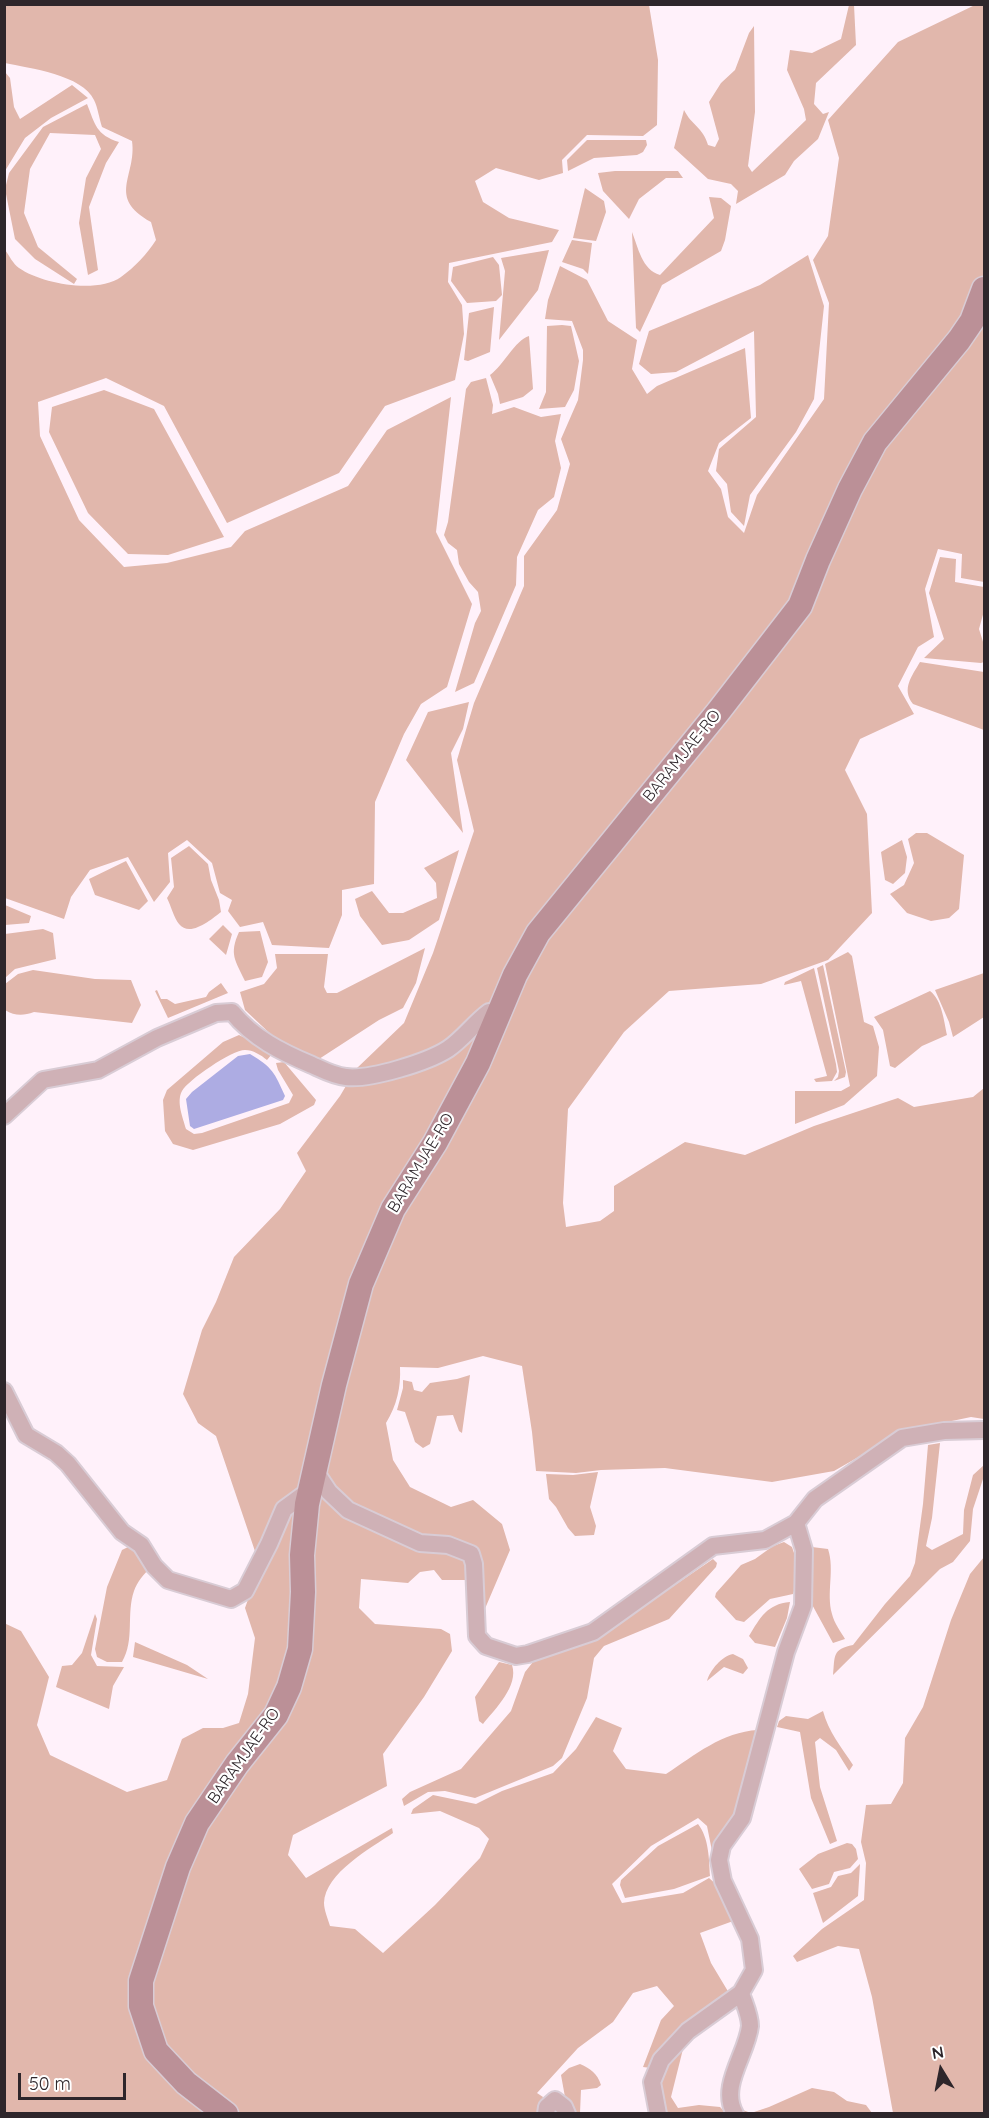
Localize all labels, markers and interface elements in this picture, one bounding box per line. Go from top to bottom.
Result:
street label: BARAMJAE-RO [639,706,725,806]
street label: BARAMJAE-RO [384,1110,458,1216]
street label: BARAMJAE-RO [204,1704,284,1808]
north arrow [911,2040,971,2100]
text: N [930,2041,945,2063]
scale bar [21,2061,129,2099]
text: 50 m [29,2072,71,2095]

